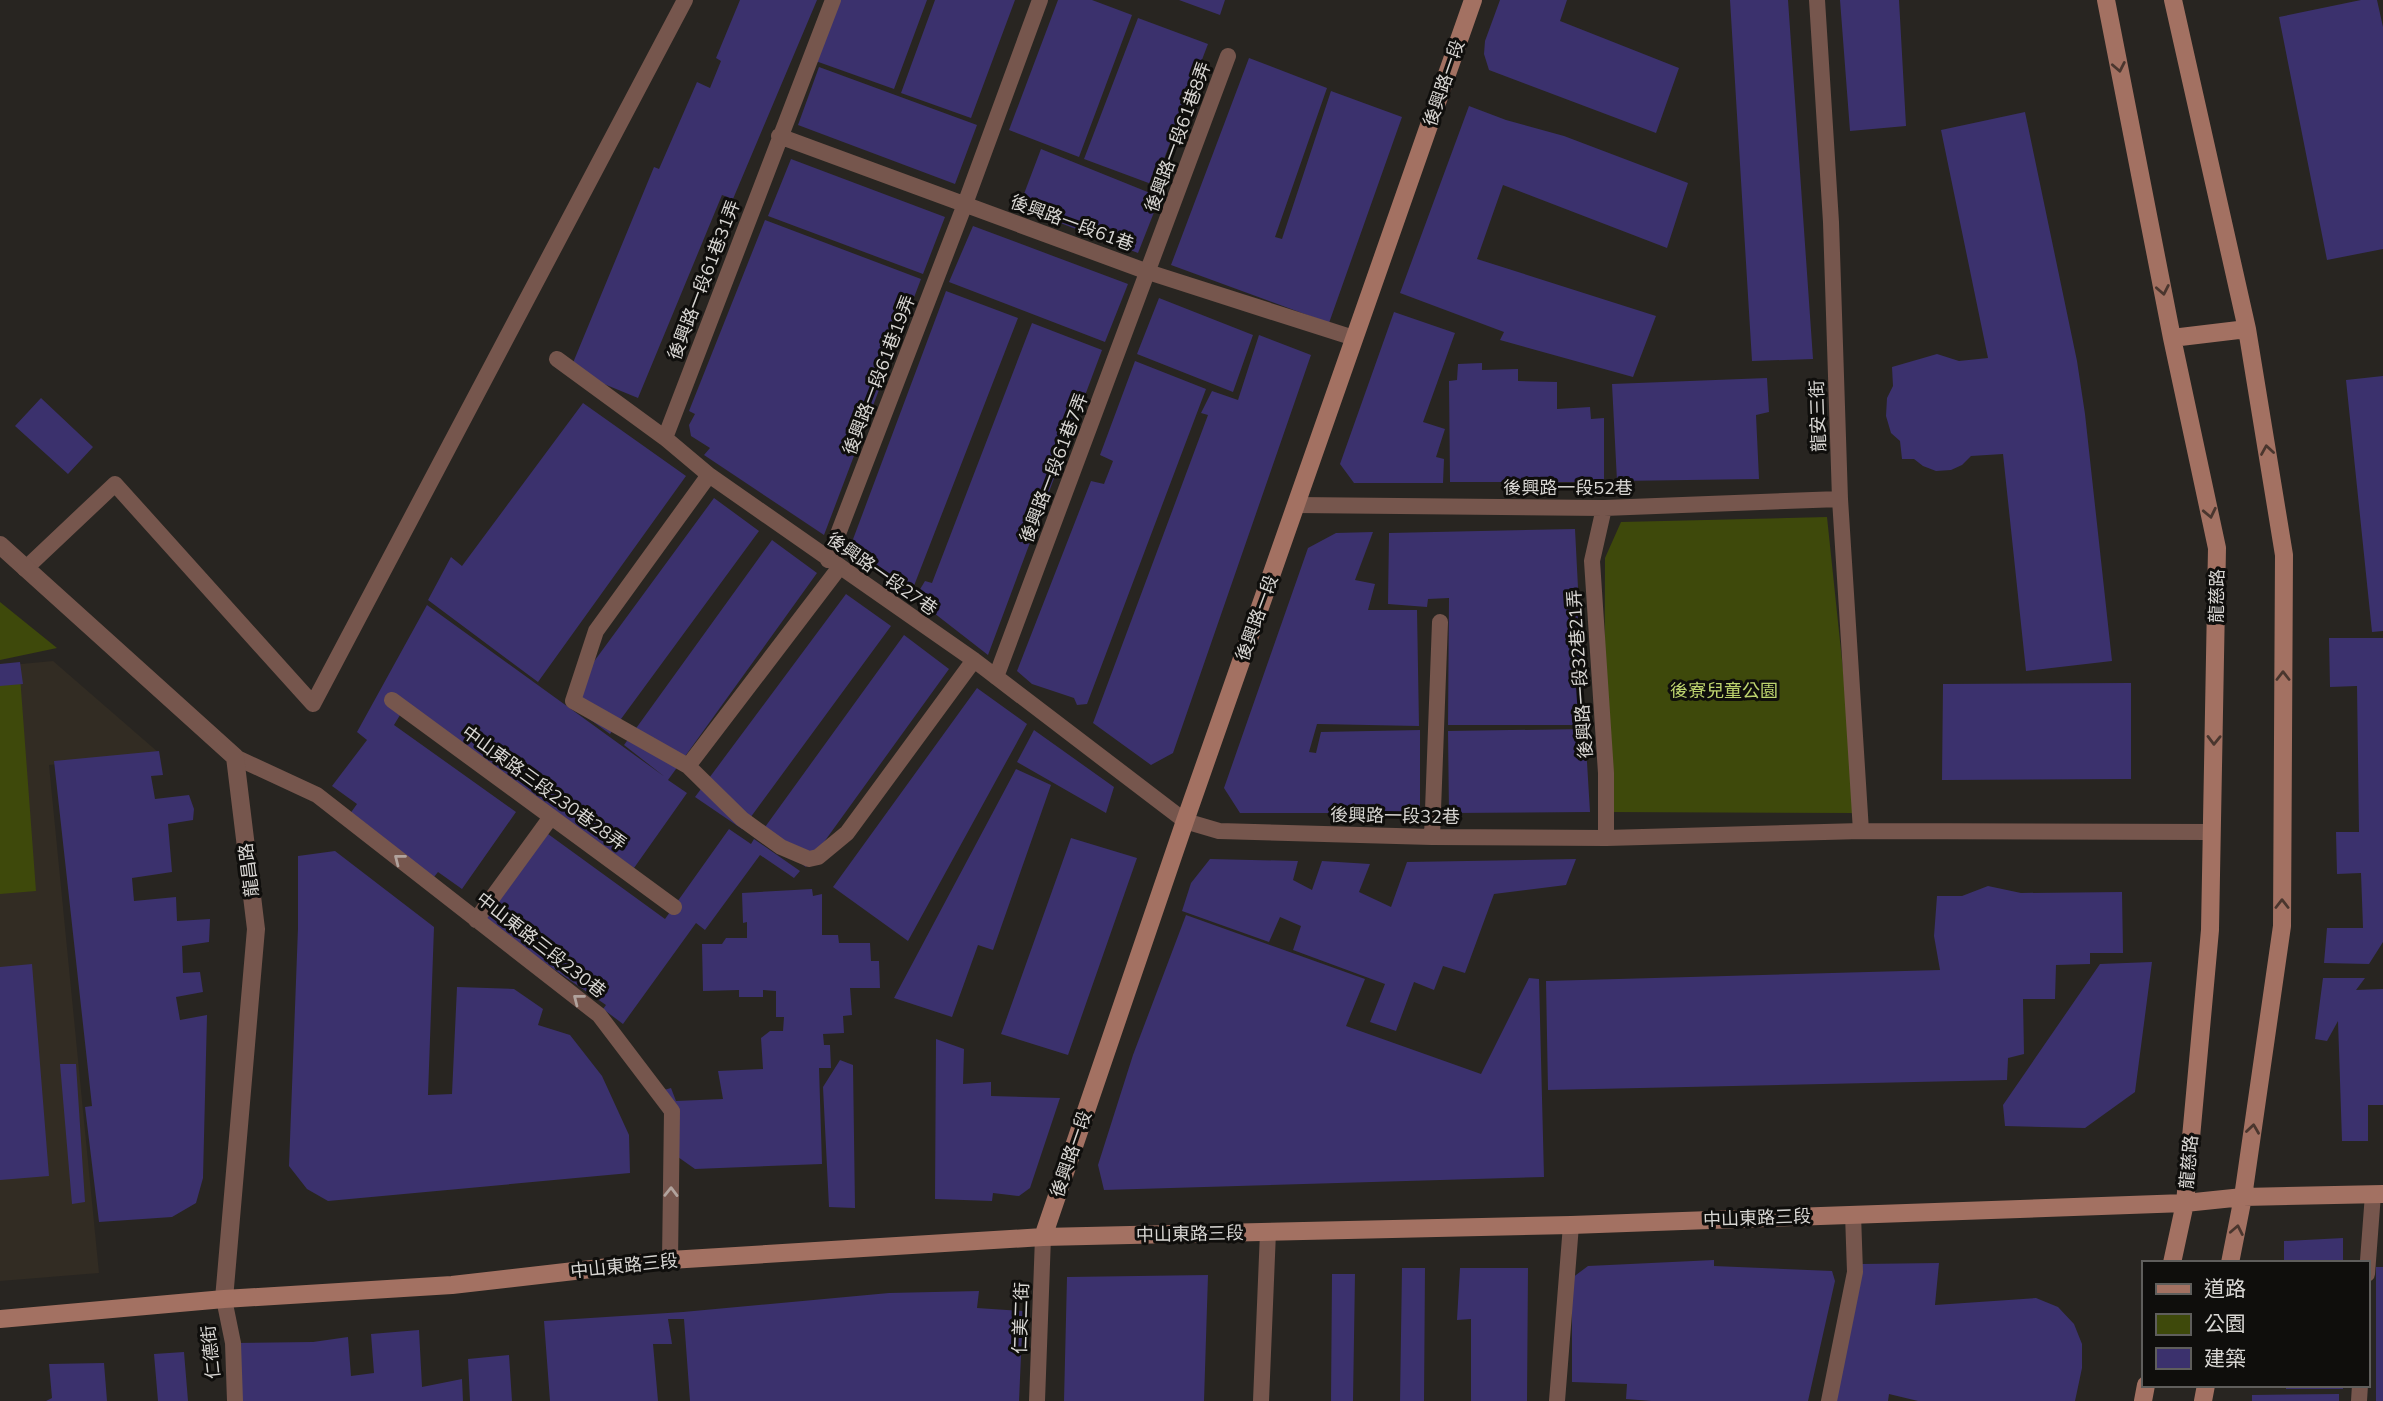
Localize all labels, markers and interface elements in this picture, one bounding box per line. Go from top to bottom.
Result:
street label: 後興路一段 [1418,37,1469,129]
street label: 後興路一段61巷8弄 [1140,58,1215,215]
one-way arrow [2111,61,2126,73]
street label: 後興路一段61巷 [1007,190,1137,256]
street label: 後興路一段61巷31弄 [662,197,745,363]
one-way arrow [2155,284,2170,296]
street label: 後興路一段61巷19弄 [837,292,920,458]
street label: 龍安三街 [1805,380,1830,452]
street label: 後興路一段61巷7弄 [1014,390,1093,546]
one-way arrow [2260,444,2275,456]
street label: 後興路一段52巷 [1503,476,1633,499]
one-way arrow [2201,507,2216,519]
street label: 後興路一段27巷 [823,527,942,620]
street label: 龍慈路 [2205,569,2228,623]
street label: 後興路一段 [1230,572,1283,664]
street label: 後興路一段32巷21弄 [1562,589,1597,759]
one-way arrow [2275,671,2291,681]
park label: 後寮兒童公園 [1670,679,1778,702]
street label: 中山東路三段230巷28弄 [457,720,631,855]
one-way arrow [2206,735,2222,745]
street label: 後興路一段32巷 [1330,803,1460,828]
street label: 龍昌路 [234,842,263,898]
one-way arrow [394,855,406,868]
street label: 中山東路三段230巷 [472,887,611,1002]
one-way arrow [2274,898,2290,909]
one-way arrow [574,994,586,1007]
street label: 後興路一段 [1045,1108,1096,1200]
one-way arrow [2245,1124,2260,1135]
street label: 龍慈路 [2175,1134,2202,1190]
one-way arrow [663,1186,678,1197]
street label: 中山東路三段 [1703,1204,1811,1231]
street label: 中山東路三段 [1136,1221,1244,1246]
one-way arrow [2228,1224,2243,1236]
street label: 中山東路三段 [569,1248,679,1283]
legend [2142,1261,2369,1387]
text: 道路 [2204,1275,2246,1301]
street label: 仁美二街 [1008,1282,1033,1354]
text: 公園 [2204,1310,2246,1336]
street label: 仁德街 [196,1324,225,1380]
text: 建築 [2204,1345,2246,1371]

